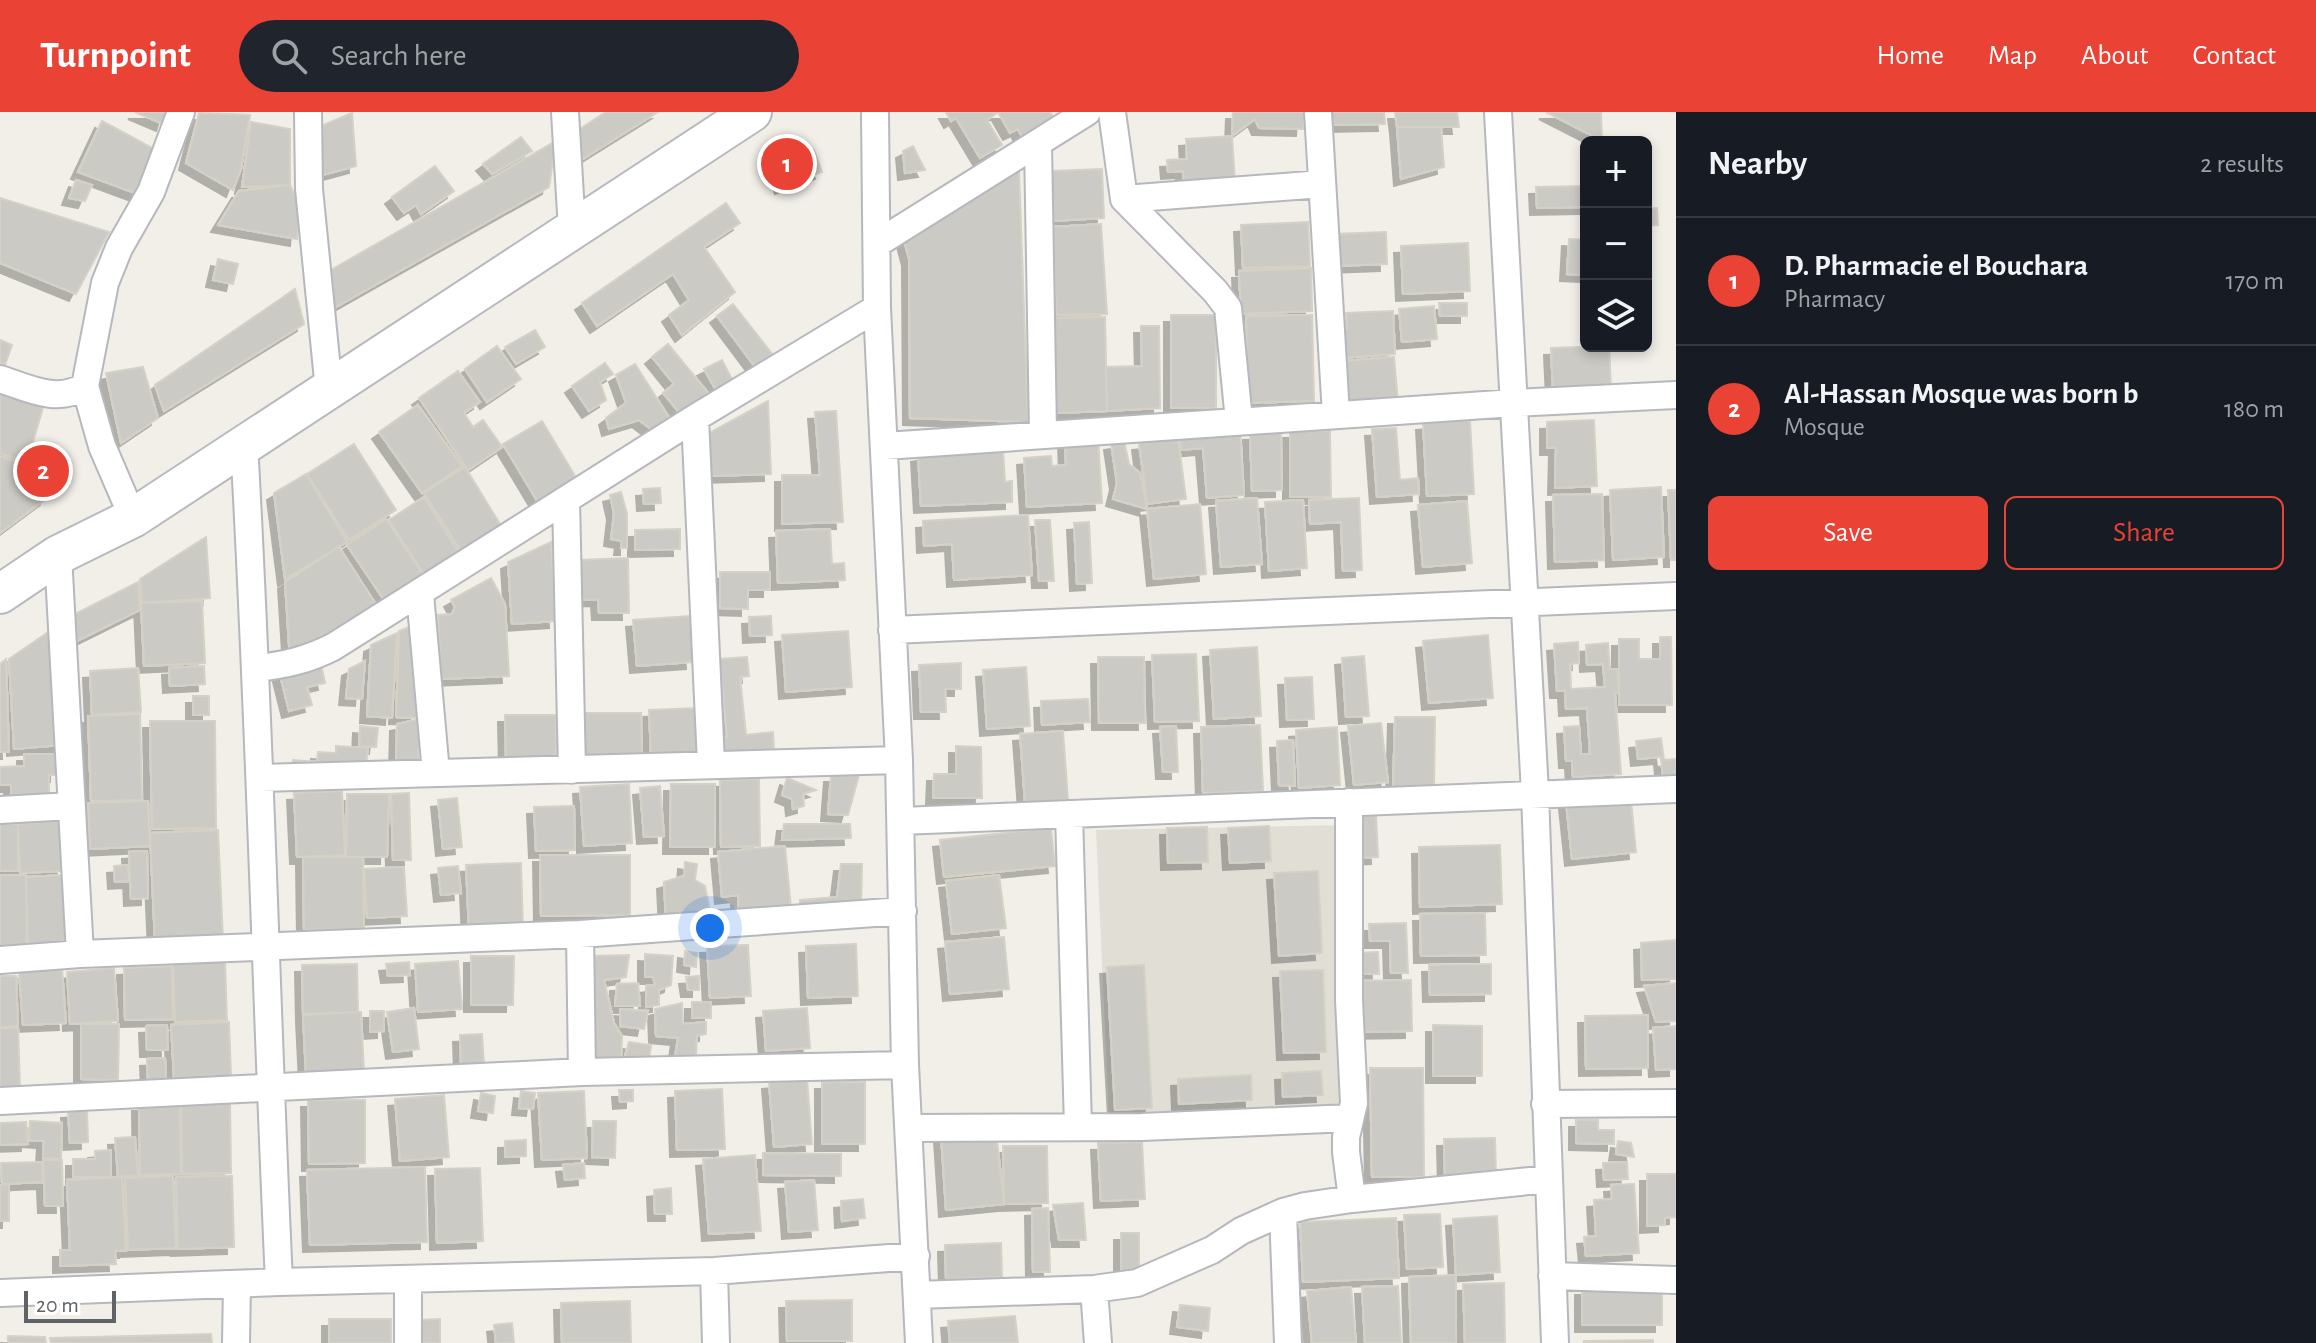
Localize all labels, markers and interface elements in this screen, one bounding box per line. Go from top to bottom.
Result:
search box [239,20,799,92]
icon: search [267,34,311,78]
text: Turnpoint [40,37,191,75]
text: Search here [331,41,466,71]
text: Home [1877,42,1944,70]
text: Map [1988,42,2037,70]
text: About [2081,42,2149,70]
text: Contact [2193,42,2276,70]
pin: 1 [761,134,813,194]
map controls [1580,136,1652,352]
button: + [1580,136,1652,208]
text: Nearby [1708,147,1807,181]
text: 2 results [2200,151,2284,177]
button: − [1580,208,1652,280]
text: D. Pharmacie el Bouchara [1784,251,2088,281]
text: 1 [1729,268,1739,294]
text: 170 m [2225,268,2284,294]
button: layers [1580,280,1652,352]
text: Pharmacy [1784,286,1885,312]
text: Al-Hassan Mosque was born b [1784,379,2138,409]
text: 2 [1728,396,1740,422]
text: 180 m [2224,396,2284,422]
text: Mosque [1784,414,1865,440]
pin: 2 [17,441,69,501]
button: Save [1708,496,1988,570]
button: Share [2004,496,2284,570]
your location [690,908,730,948]
scale bar [24,1287,116,1323]
text: 20 m [36,1294,79,1316]

